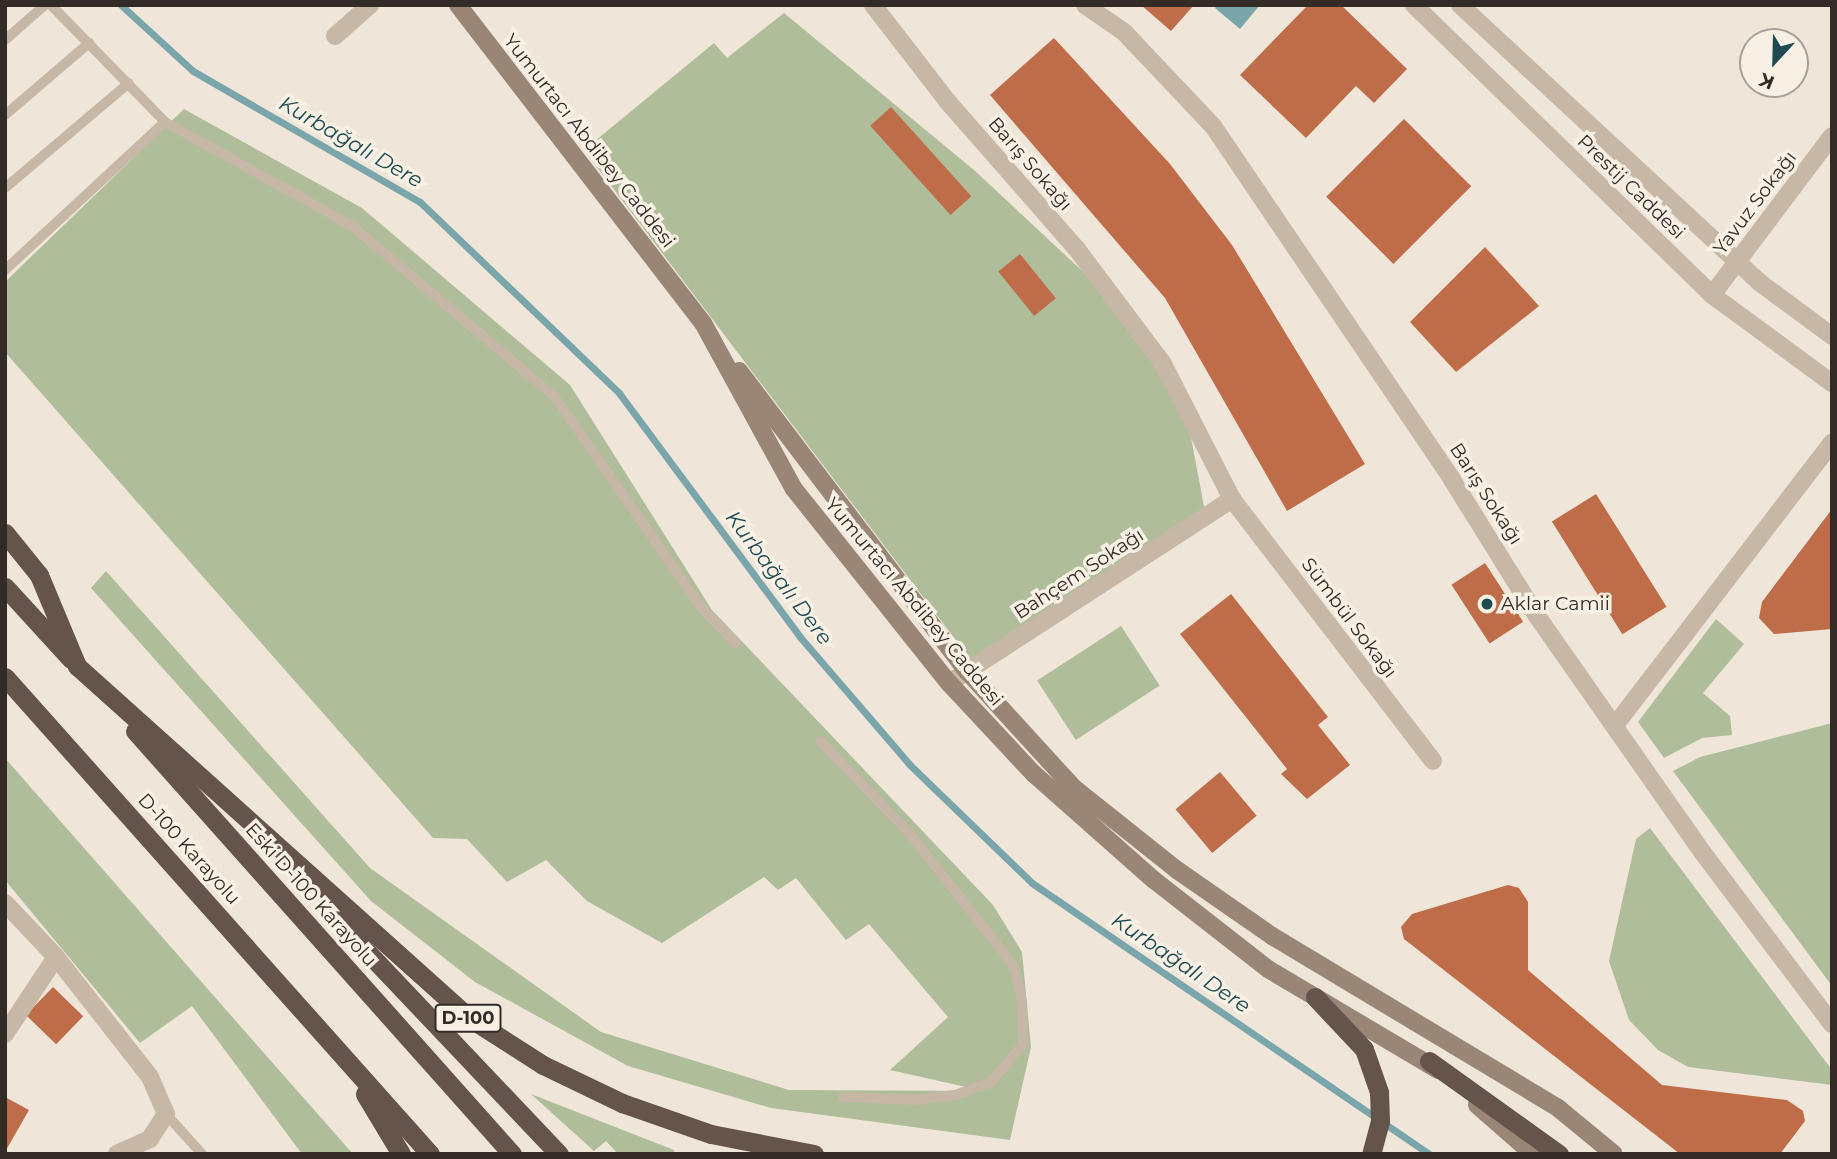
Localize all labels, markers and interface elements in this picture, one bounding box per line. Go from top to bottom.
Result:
north arrow [1739,28,1809,98]
street label: Yumurtacı Abdibey Caddesi [499,30,679,252]
text: K [1756,68,1778,94]
water label: Kurbağalı Dere [275,91,427,193]
street label: Barış Sokağı [983,113,1077,215]
street label: Prestij Caddesi [1573,130,1689,244]
street label: Yavuz Sokağı [1709,147,1801,259]
street label: Barış Sokağı [1445,439,1527,549]
street label: Yumurtacı Abdibey Caddesi [820,493,1008,711]
water label: Kurbağalı Dere [720,506,838,650]
street label: Bahçem Sokağı [1010,524,1148,624]
street label: Sümbül Sokağı [1296,553,1402,683]
place label: Aklar Camii [1501,593,1610,615]
marker: Aklar Camii [1479,596,1495,612]
street label: D-100 Karayolu [133,789,245,909]
street label: Eski D-100 Karayolu [241,819,381,971]
water label: Kurbağalı Dere [1107,907,1255,1019]
road number: D-100 [433,1003,503,1032]

